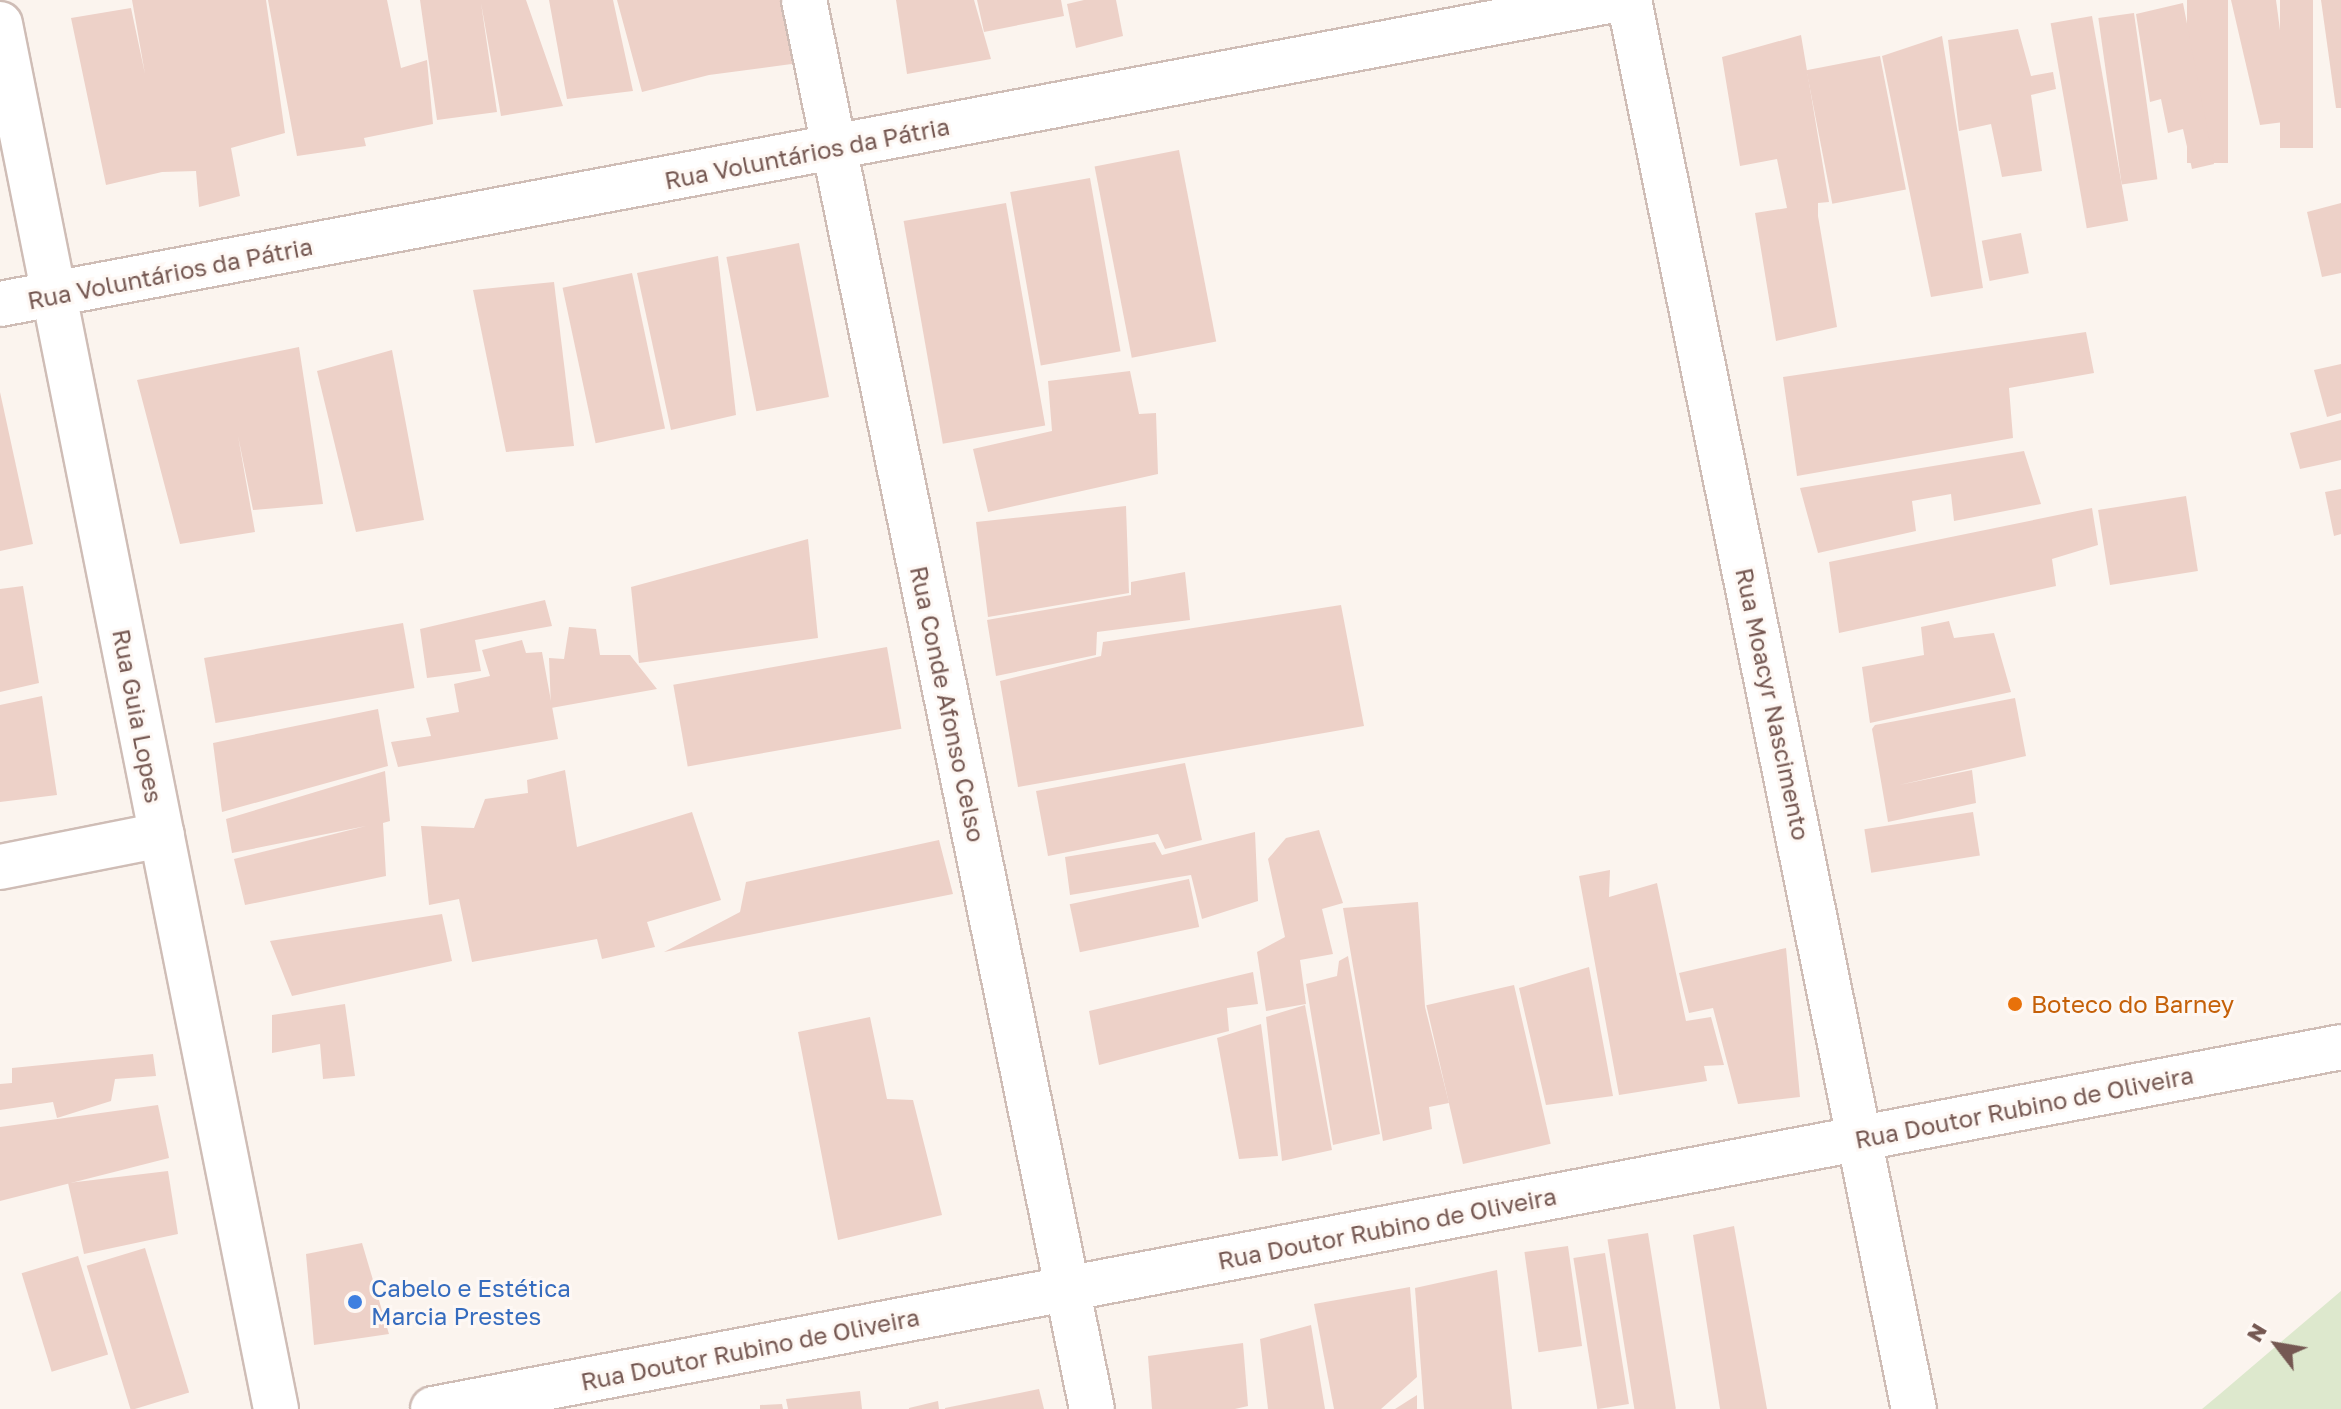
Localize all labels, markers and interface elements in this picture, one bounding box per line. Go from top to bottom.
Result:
street label: Rua Voluntários da Pátria [662,111,952,195]
street label: Rua Voluntários da Pátria [25,231,315,315]
street label: Rua Conde Afonso Celso [905,563,991,845]
street label: Rua Moacyr Nascimento [1730,565,1816,843]
street label: Rua Guia Lopes [107,627,169,805]
place label: Boteco do Barney [2031,990,2234,1018]
marker: Boteco do Barney [2006,995,2024,1013]
street label: Rua Doutor Rubino de Oliveira [1852,1060,2196,1154]
street label: Rua Doutor Rubino de Oliveira [1215,1181,1559,1275]
place label: Cabelo e Estética Marcia Prestes [371,1274,571,1330]
marker: Cabelo e Estética Marcia Prestes [346,1293,364,1311]
street label: Rua Doutor Rubino de Oliveira [578,1302,922,1396]
north arrow [2237,1305,2317,1385]
text: N [2240,1318,2272,1347]

